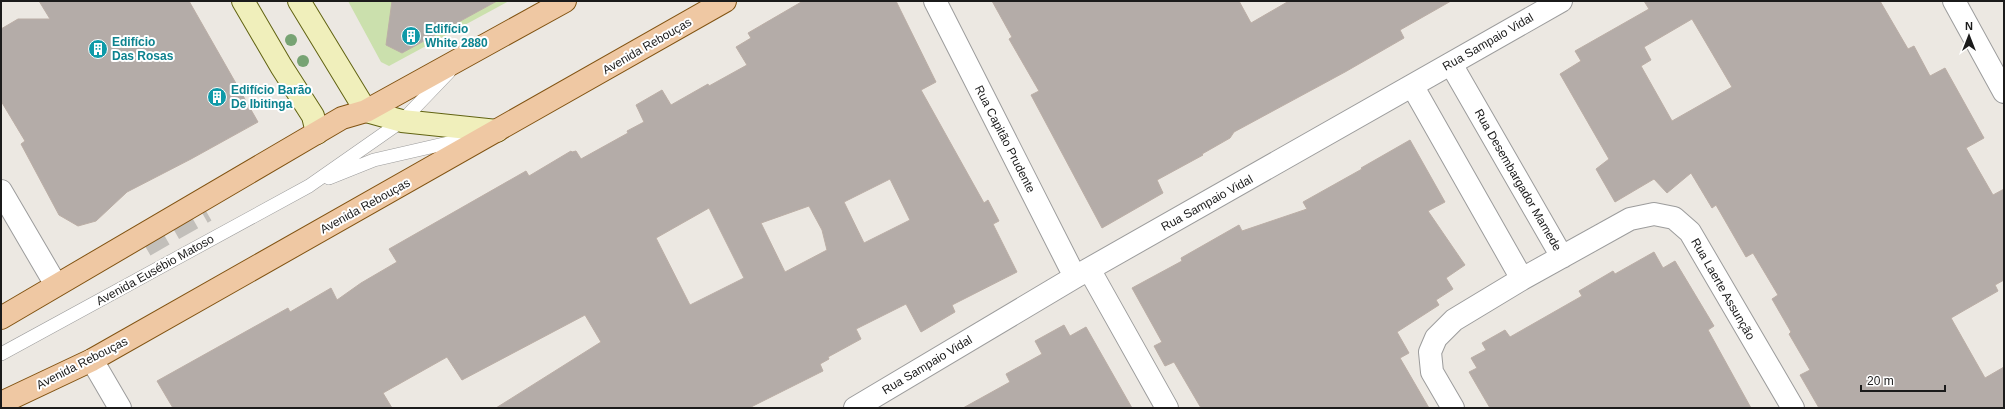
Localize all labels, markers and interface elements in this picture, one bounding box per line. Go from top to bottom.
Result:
street label: Rua Sampaio Vidal [1440,10,1536,74]
street label: Avenida Rebouças [600,15,694,77]
north arrow [1949,16,1989,56]
text: N [1965,20,1973,32]
place label: Edifício White 2880 [425,22,488,50]
building icon: Edifício White 2880 [400,25,422,47]
place label: Edifício Das Rosas [112,35,174,63]
building icon: Edifício Das Rosas [87,38,109,60]
place label: Edifício Barão De Ibitinga [231,83,312,111]
street label: Rua Capitão Prudente [972,83,1038,195]
building icon: Edifício Barão De Ibitinga [206,86,228,108]
street label: Rua Desembargador Mamede [1472,107,1565,254]
street label: Rua Sampaio Vidal [1159,172,1255,234]
street label: Avenida Rebouças [318,176,412,236]
street label: Avenida Eusébio Matoso [94,232,217,308]
street label: Rua Laerte Assunção [1688,236,1758,342]
street label: Rua Sampaio Vidal [879,333,975,397]
street label: Avenida Rebouças [34,334,130,392]
scale bar [1861,367,1945,393]
text: 20 m [1867,374,1894,388]

